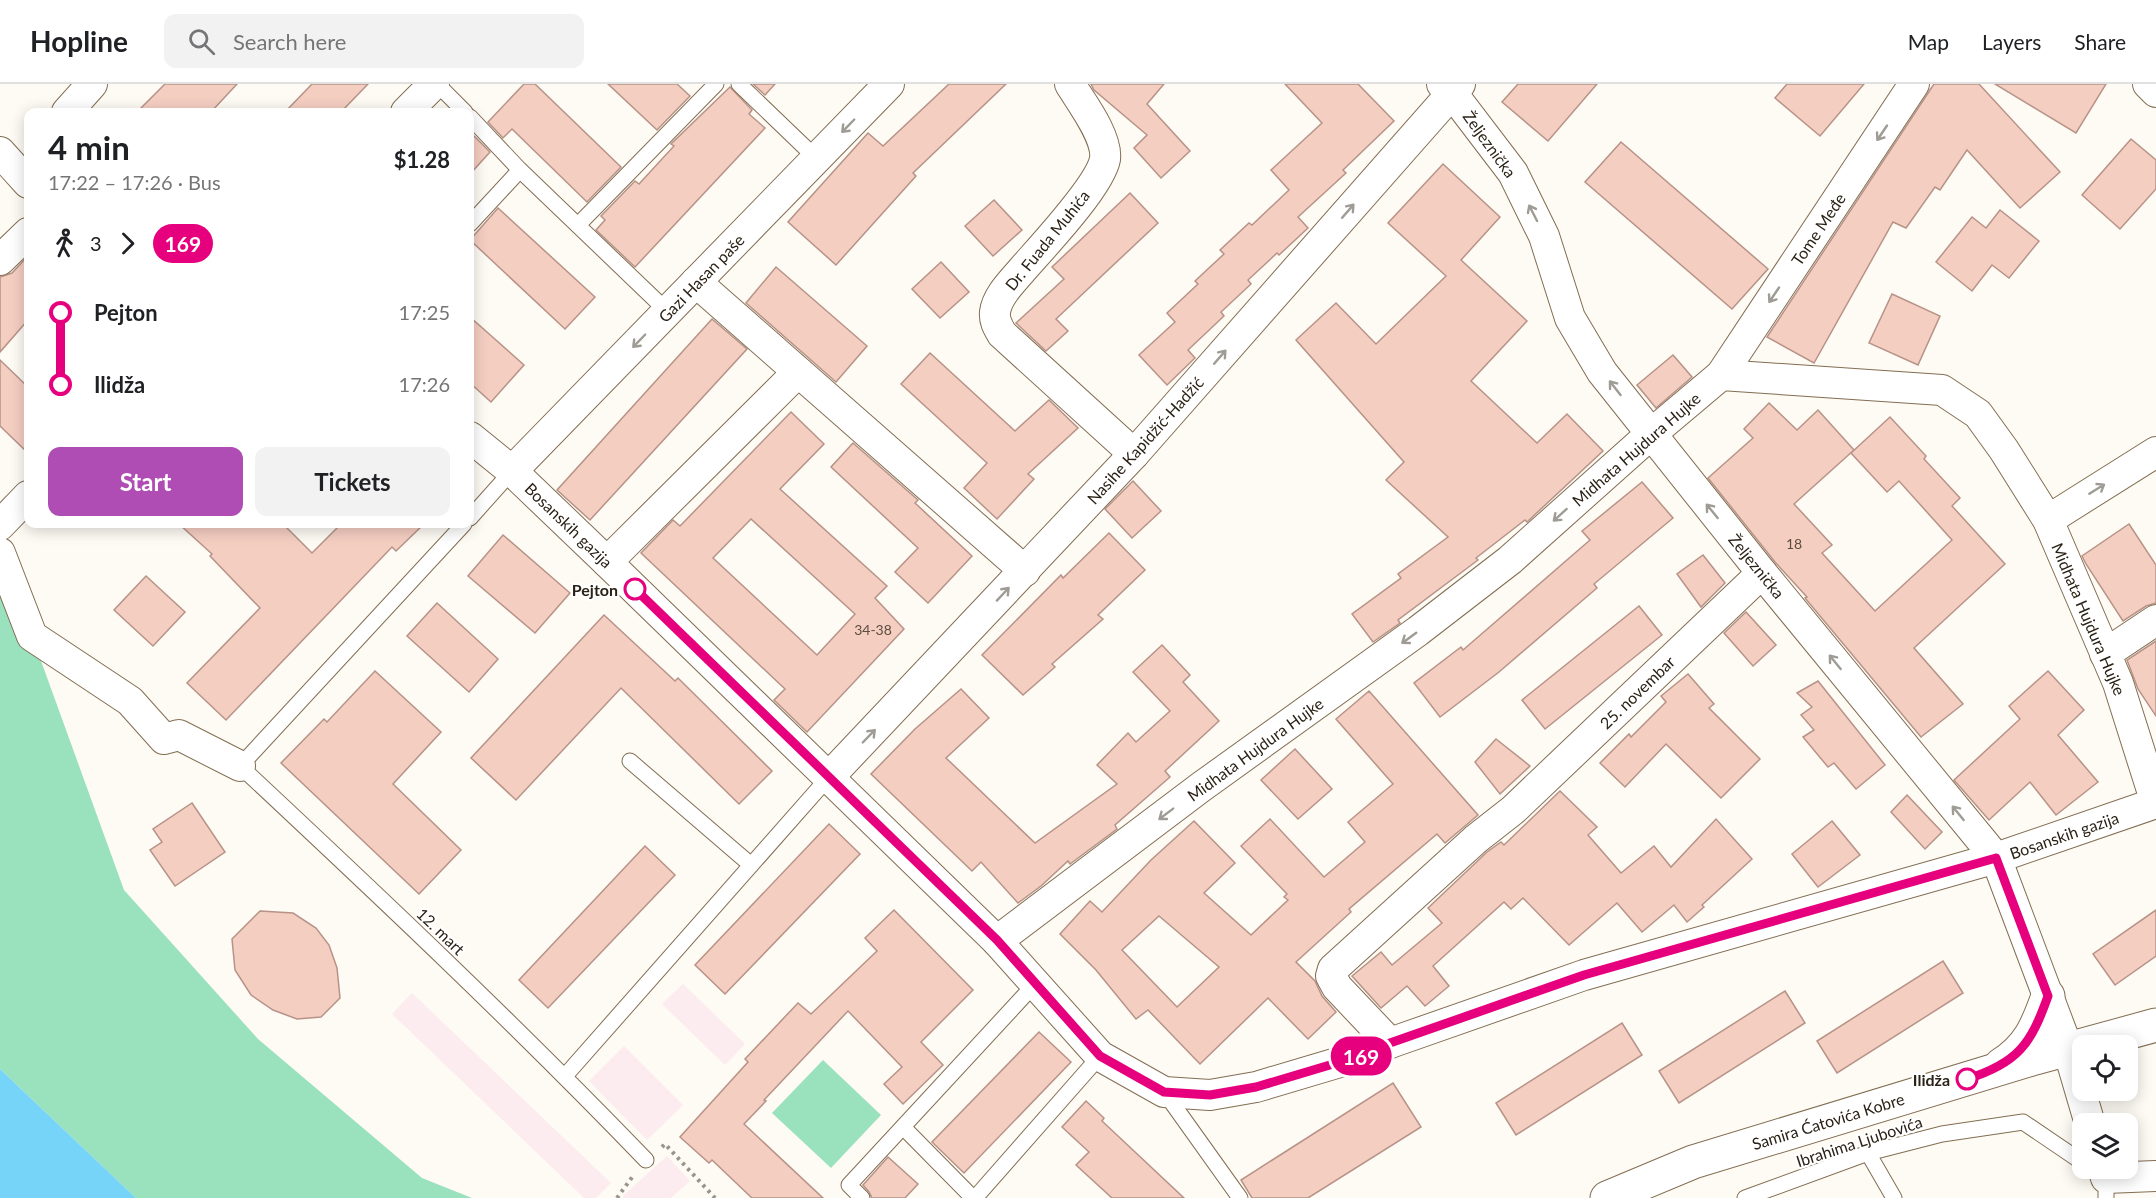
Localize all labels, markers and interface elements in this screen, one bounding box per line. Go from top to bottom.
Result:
search box [164,14,584,68]
text: Hopline [30,24,128,58]
icon: search [185,25,218,58]
text: Search here [233,28,346,55]
text: Map [1908,29,1949,54]
text: Layers [1982,29,2041,54]
text: Share [2074,29,2126,54]
street label: Željeznička [1460,107,1520,181]
one-way arrow [840,118,855,133]
one-way arrow [1876,124,1888,140]
text: 4 min [48,127,130,167]
text: $1.28 [394,146,450,173]
text: 17:22 – 17:26 · Bus [48,170,221,194]
street label: Dr. Fuada Muhića [1001,186,1093,294]
street label: Tome Međe [1787,189,1849,269]
one-way arrow [1342,203,1355,219]
one-way arrow [1527,204,1538,222]
icon: walk [48,227,81,260]
icon: forward [111,227,144,260]
street label: Gazi Hasan paše [654,230,748,326]
text: 3 [90,231,102,255]
text: 169 [165,231,201,256]
one-way arrow [1768,286,1780,303]
text: Pejton [94,299,158,326]
text: 17:25 [399,300,450,324]
one-way arrow [632,334,646,349]
one-way arrow [1213,350,1227,365]
text: Ilidža [94,371,145,398]
text: 17:26 [399,372,450,396]
street label: Nasihe Kapidžić-Hadžić [1083,372,1207,508]
one-way arrow [1608,380,1621,396]
street label: Midhata Hujdura Hujke [1568,388,1704,510]
button: Start [48,447,243,516]
button: Tickets [255,447,450,516]
street label: Bosanskih gazija [521,479,617,571]
one-way arrow [2088,483,2105,495]
one-way arrow [1706,503,1719,519]
one-way arrow [1553,508,1568,522]
street label: Željeznička [1725,530,1789,602]
house number: 18 [1786,535,1802,552]
street label: Midhata Hujdura Hujke [2048,540,2130,698]
marker: Pejton [624,578,646,600]
place label: Pejton [572,580,618,599]
one-way arrow [996,587,1010,602]
house number: 34-38 [854,621,892,638]
one-way arrow [1401,632,1417,644]
street label: 25. novembar [1596,652,1678,732]
one-way arrow [1828,655,1842,670]
street label: Midhata Hujdura Hujke [1183,693,1327,805]
one-way arrow [862,728,876,743]
one-way arrow [1952,805,1965,821]
one-way arrow [1158,807,1174,820]
street label: Bosanskih gazija [2007,807,2121,863]
street label: 12. mart [413,904,469,959]
map controls [2072,1035,2138,1179]
button: locate [2072,1035,2138,1101]
line badge: 169 [1326,1036,1396,1076]
text: 169 [1343,1044,1379,1069]
marker: Ilidža [1956,1068,1978,1090]
place label: Ilidža [1913,1070,1950,1089]
street label: Samira Ćatovića Kobre [1750,1089,1906,1153]
street label: Ibrahima Ljubovića [1794,1112,1924,1170]
button: layers [2072,1113,2138,1179]

